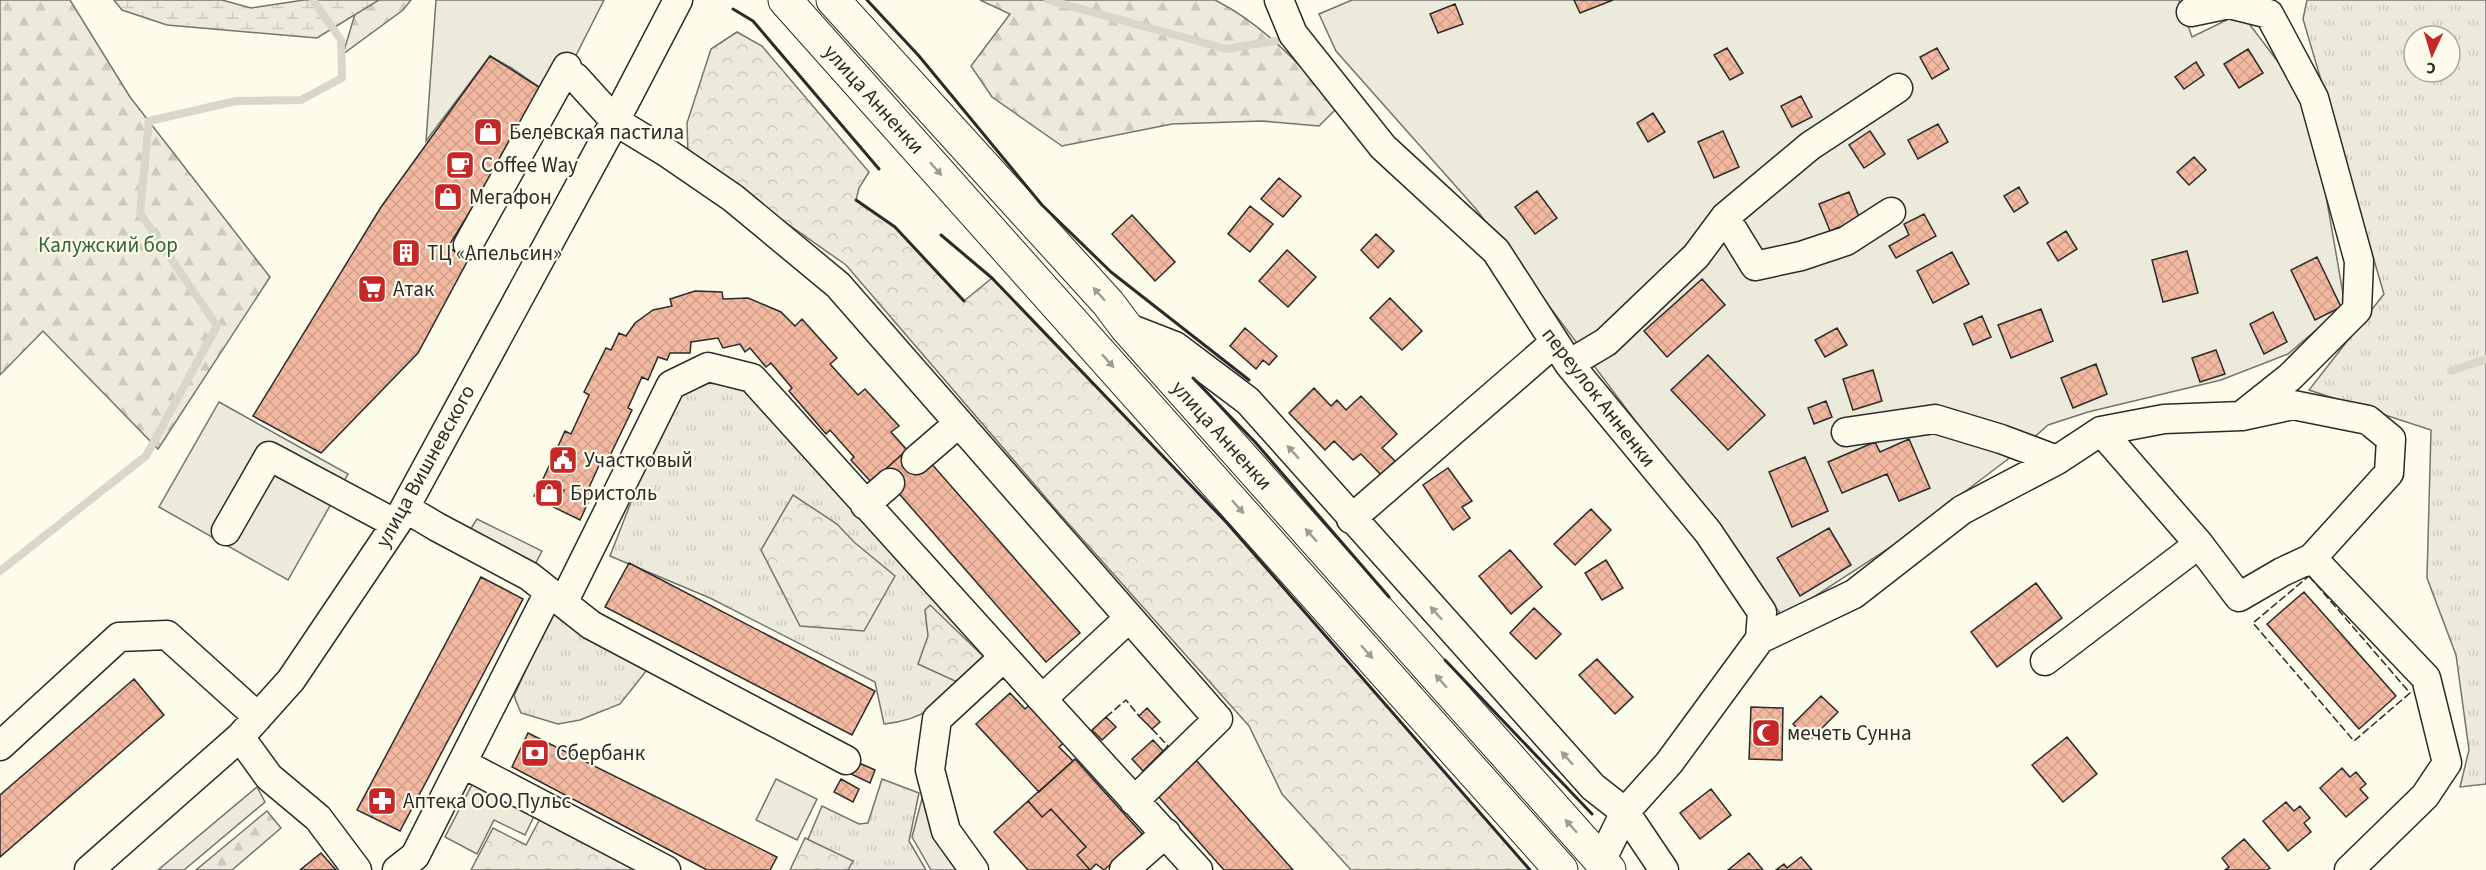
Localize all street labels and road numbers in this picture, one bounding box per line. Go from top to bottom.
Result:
street label: улица Анненки [816,37,932,161]
street label: переулок Анненки [1535,321,1663,473]
street label: улица Анненки [1164,373,1280,497]
street label: улица Вишневского [368,379,482,553]

